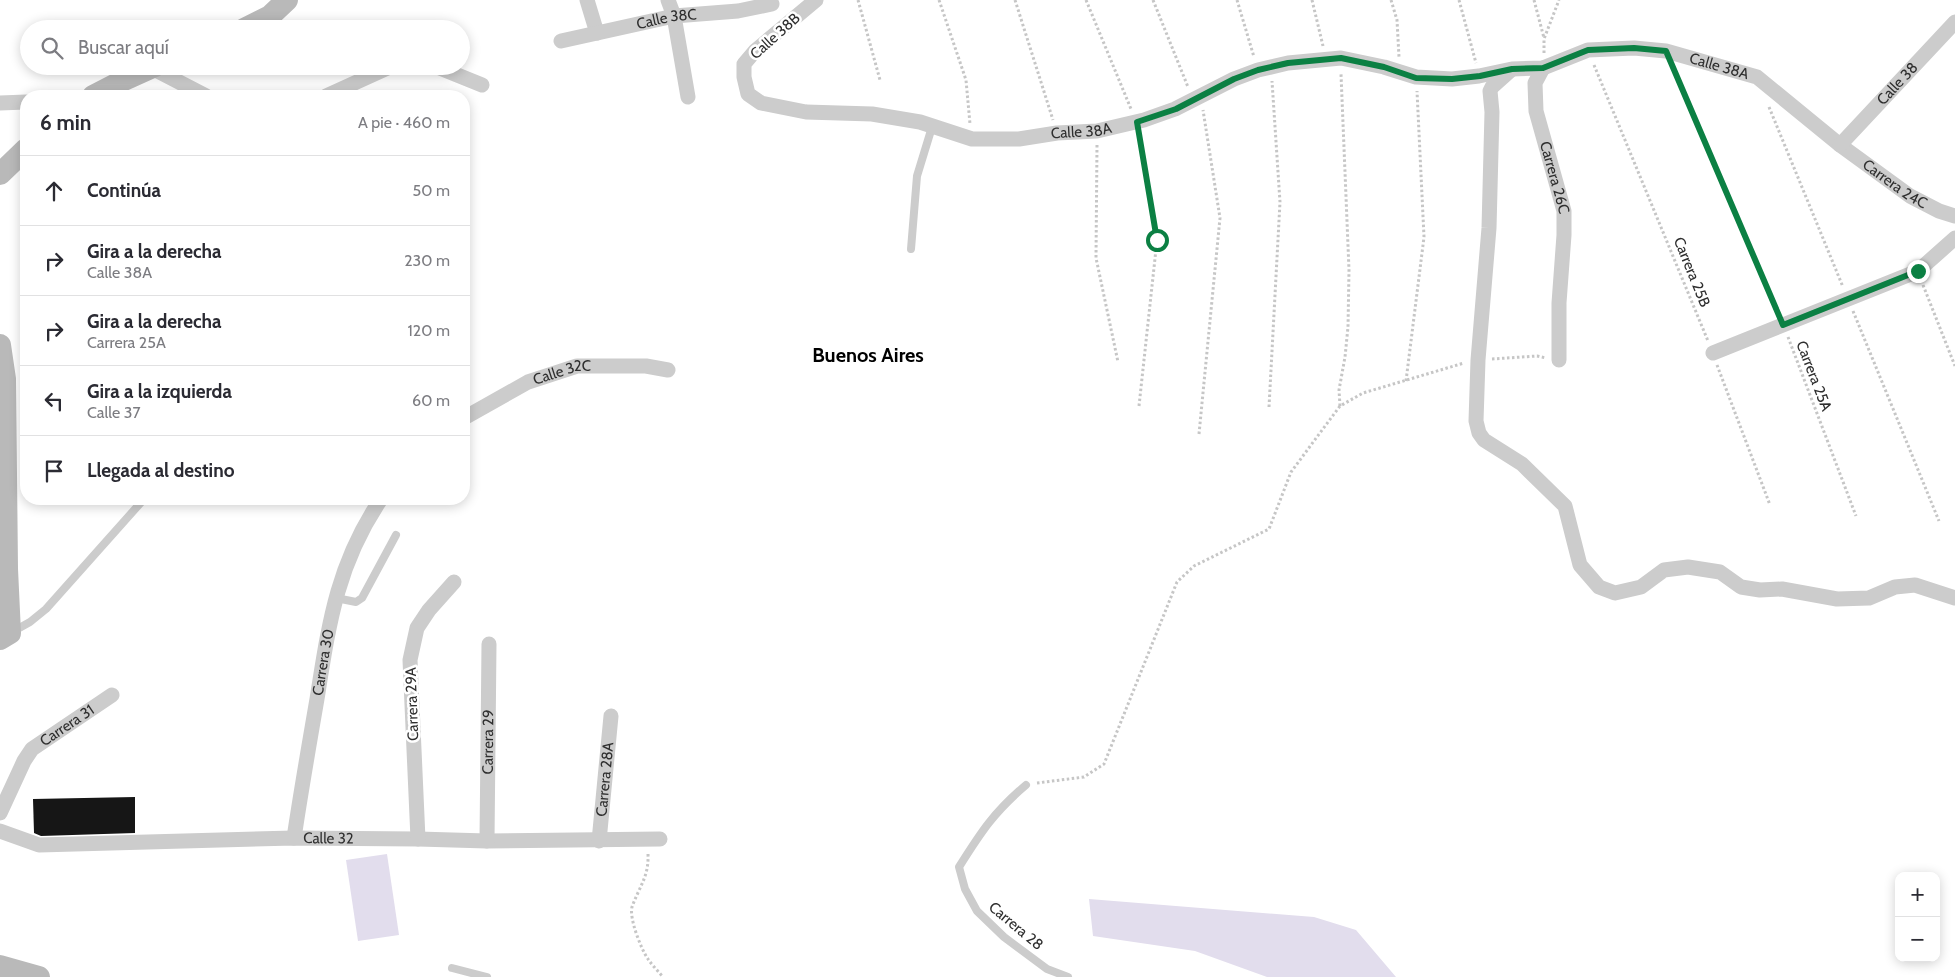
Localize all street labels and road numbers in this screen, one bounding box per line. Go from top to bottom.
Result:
street label: Calle 38C [635,5,697,33]
street label: Calle 38B [746,9,804,63]
street label: Calle 38A [1687,49,1752,83]
street label: Calle 38 [1873,59,1922,109]
street label: Calle 38A [1050,119,1114,143]
street label: Carrera 26C [1536,139,1573,216]
street label: Carrera 24C [1859,155,1930,212]
street label: Carrera 25B [1670,235,1714,310]
street label: Carrera 25A [1792,338,1836,414]
street label: Calle 32C [531,357,591,389]
street label: Carrera 30 [309,627,338,697]
street label: Carrera 29A [402,666,422,741]
street label: Carrera 31 [36,701,98,750]
street label: Carrera 29 [479,709,497,775]
street label: Carrera 28A [592,740,618,817]
street label: Calle 32 [303,829,354,847]
street label: Carrera 28 [985,898,1047,954]

